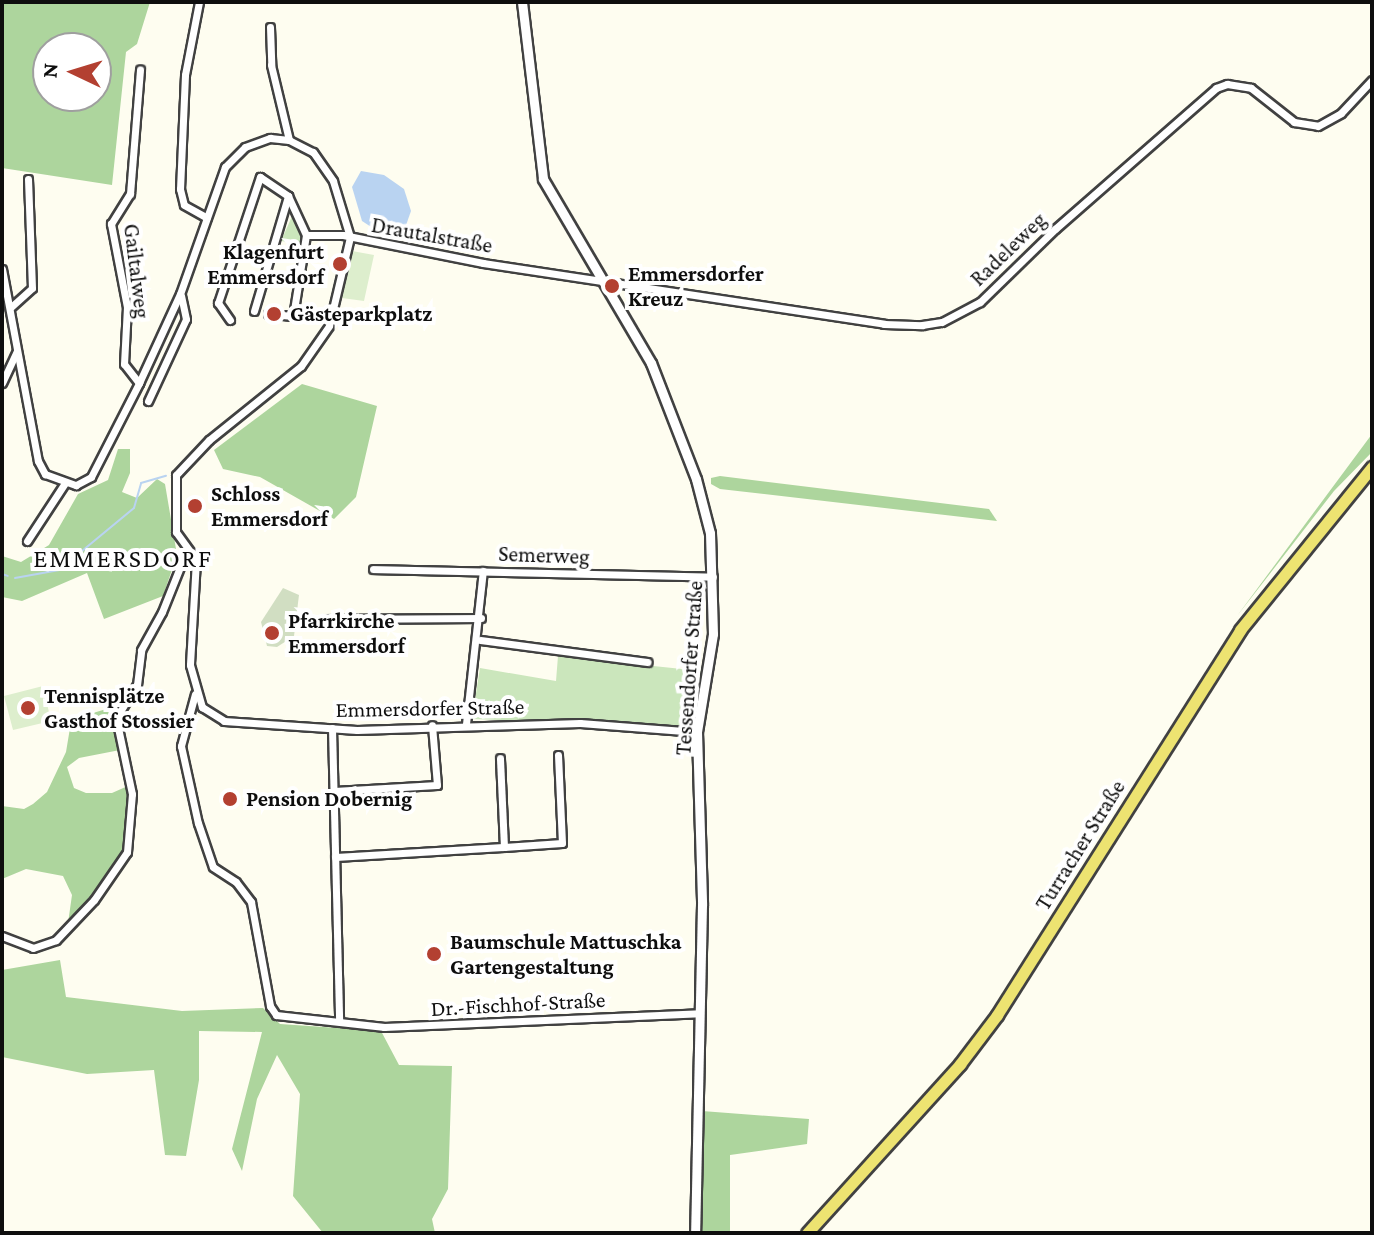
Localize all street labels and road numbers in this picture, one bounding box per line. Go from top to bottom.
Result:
street label: Radeleweg [965,206,1051,292]
street label: Drautalstraße [369,211,495,259]
street label: Gailtalweg [118,222,156,320]
street label: Semerweg [498,540,590,570]
street label: Tessendorfer Straße [670,580,708,756]
street label: Emmersdorfer Straße [335,693,525,723]
street label: Turracher Straße [1029,775,1131,915]
street label: Dr.-Fischhof-Straße [430,986,606,1022]

